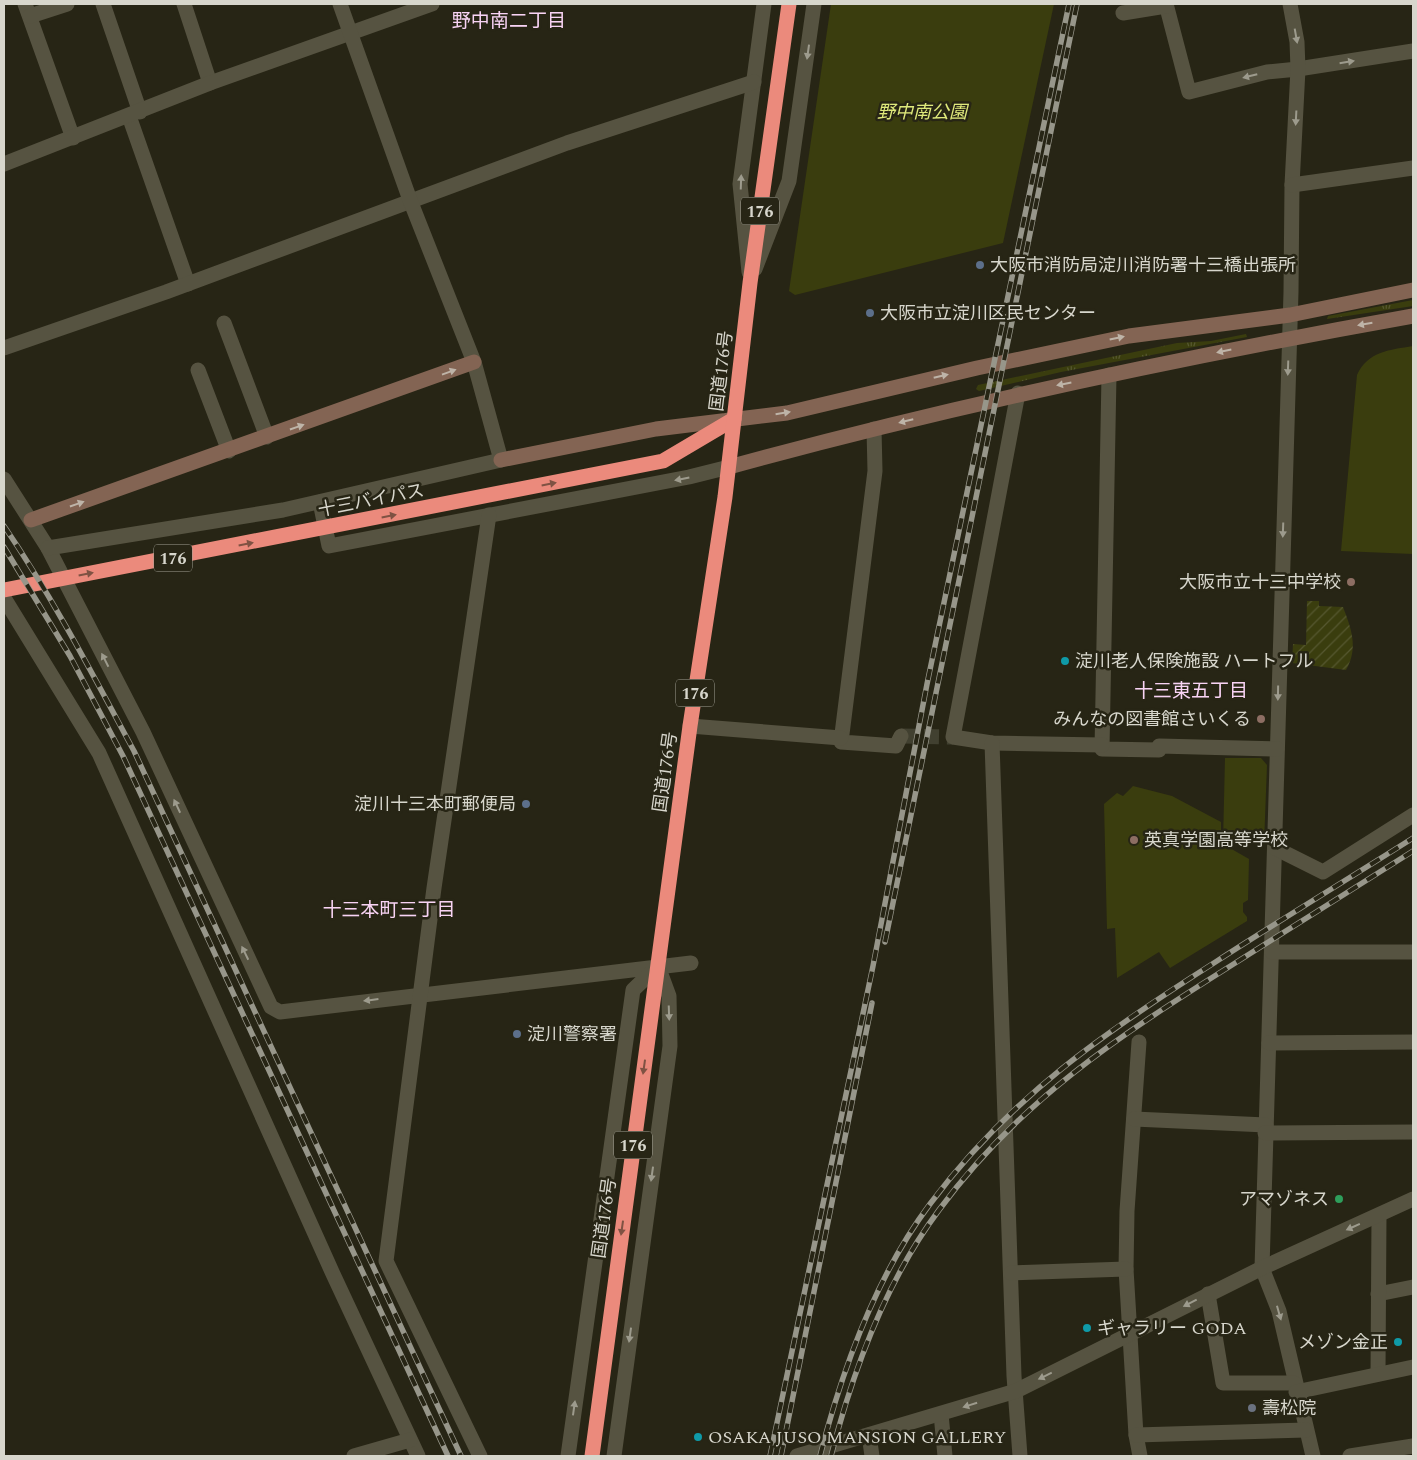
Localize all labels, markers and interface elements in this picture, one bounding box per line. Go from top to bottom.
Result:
district label: 野中南二丁目 [452,7,566,36]
one-way arrow [1292,29,1300,45]
one-way arrow [803,44,811,60]
one-way arrow [1339,57,1355,65]
one-way arrow [1243,72,1258,80]
park label: 野中南公園 [877,99,970,126]
one-way arrow [1291,110,1299,126]
one-way arrow [737,174,745,190]
road number: 176 [741,198,779,225]
place label: 大阪市消防局淀川消防署十三橋出張所 [990,252,1296,279]
marker: 大阪市消防局淀川消防署十三橋出張所 [974,259,986,271]
place label: 大阪市立淀川区民センター [880,300,1096,327]
marker: 大阪市立淀川区民センター [864,307,876,319]
one-way arrow [1357,321,1373,329]
street label: 国道176号 [703,329,740,413]
one-way arrow [1109,334,1124,342]
one-way arrow [1215,348,1231,356]
one-way arrow [1283,360,1291,376]
one-way arrow [442,368,457,375]
one-way arrow [933,372,949,380]
one-way arrow [1057,380,1072,388]
one-way arrow [775,409,791,417]
one-way arrow [899,417,914,425]
one-way arrow [289,423,304,430]
one-way arrow [673,475,689,483]
street label: 十三バイパス [316,477,427,524]
one-way arrow [541,480,556,488]
one-way arrow [70,500,85,507]
one-way arrow [382,512,397,520]
one-way arrow [1279,523,1287,539]
one-way arrow [238,539,254,547]
road number: 176 [154,544,192,572]
place label: 大阪市立十三中学校 [1179,569,1341,596]
one-way arrow [78,570,94,578]
marker: 大阪市立十三中学校 [1345,576,1357,588]
place label: 淀川老人保険施設 ハートフル [1075,648,1314,675]
one-way arrow [101,653,109,667]
marker: 淀川老人保険施設 ハートフル [1059,655,1071,667]
district label: 十三東五丁目 [1134,677,1248,706]
road number: 176 [676,680,714,706]
one-way arrow [1274,685,1282,701]
place label: みんなの図書館さいくる [1053,706,1251,733]
marker: みんなの図書館さいくる [1255,713,1267,725]
street label: 国道176号 [646,730,685,814]
place label: 淀川十三本町郵便局 [354,791,516,818]
marker: 淀川十三本町郵便局 [520,798,532,810]
one-way arrow [172,799,180,813]
place label: 英真学園高等学校 [1144,827,1288,854]
marker: 英真学園高等学校 [1128,834,1140,846]
district label: 十三本町三丁目 [322,896,456,925]
one-way arrow [240,946,248,960]
one-way arrow [363,997,379,1005]
one-way arrow [665,1005,673,1021]
place label: 淀川警察署 [527,1021,617,1048]
marker: 淀川警察署 [511,1028,523,1040]
one-way arrow [640,1059,648,1075]
road number: 176 [614,1132,652,1158]
one-way arrow [648,1167,656,1183]
street label: 国道176号 [585,1176,624,1260]
place label: アマゾネス [1239,1186,1329,1213]
marker: アマゾネス [1333,1193,1345,1205]
one-way arrow [618,1220,626,1236]
one-way arrow [1346,1224,1360,1232]
one-way arrow [1183,1299,1197,1307]
one-way arrow [1275,1306,1283,1321]
place label: ギャラリー GODA [1097,1315,1247,1342]
marker: ギャラリー GODA [1081,1322,1093,1334]
one-way arrow [626,1328,634,1344]
place label: メゾン金正 [1298,1329,1388,1356]
marker: メゾン金正 [1392,1336,1404,1348]
one-way arrow [1038,1372,1052,1380]
place label: 壽松院 [1262,1395,1316,1422]
one-way arrow [570,1400,578,1416]
one-way arrow [962,1402,977,1410]
marker: 壽松院 [1246,1402,1258,1414]
place label: OSAKA JUSO MANSION GALLERY [708,1424,1007,1451]
marker: OSAKA JUSO MANSION GALLERY [692,1431,704,1443]

